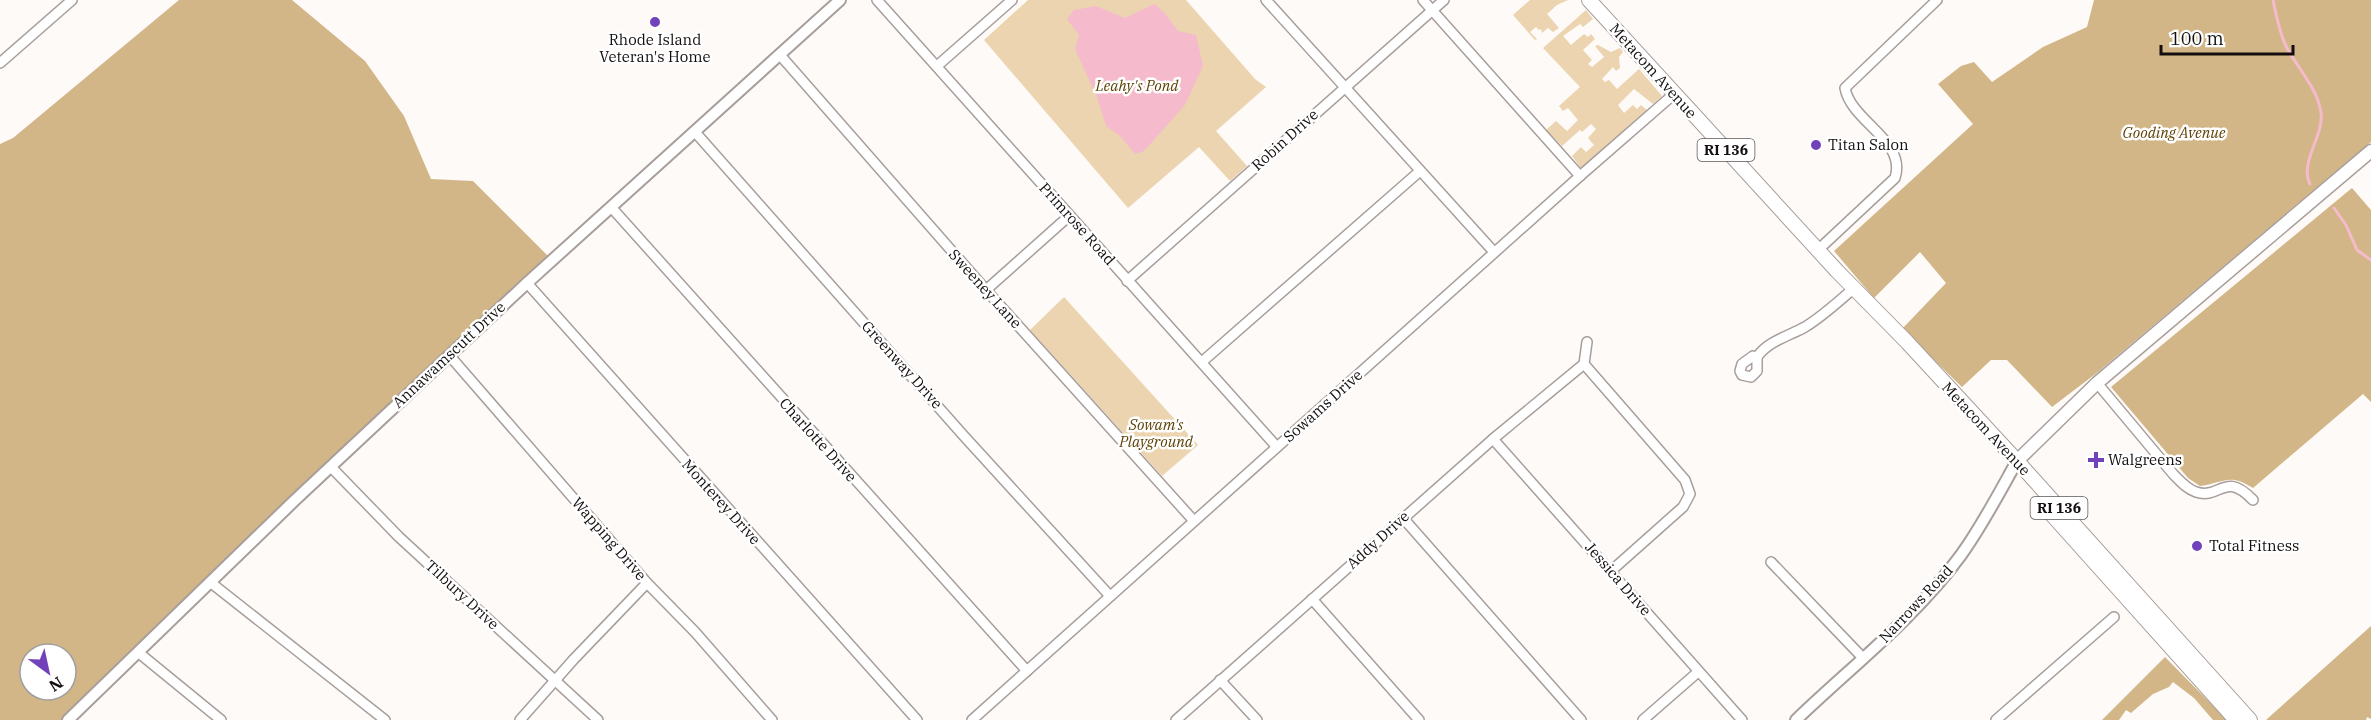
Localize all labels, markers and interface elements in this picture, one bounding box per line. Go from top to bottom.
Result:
marker: Rhode Island Veteran's Home [648,15,662,29]
scale bar [2161,18,2293,56]
street label: Metacom Avenue [1606,19,1701,122]
text: 100 m [2170,27,2224,50]
place label: Rhode Island Veteran's Home [599,30,711,66]
park label: Leahy's Pond [1095,76,1179,95]
street label: Robin Drive [1247,105,1322,174]
park label: Gooding Avenue [2123,123,2226,142]
place label: Titan Salon [1828,135,1909,154]
marker: Titan Salon [1809,138,1823,152]
road number: RI 136 [1698,139,1754,161]
street label: Primrose Road [1035,178,1119,269]
street label: Sweeney Lane [945,245,1026,332]
street label: Annawamscutt Drive [388,297,509,412]
street label: Greenway Drive [858,317,947,413]
street label: Sowams Drive [1279,365,1366,446]
street label: Metacom Avenue [1938,378,2035,479]
street label: Charlotte Drive [776,394,861,486]
park label: Sowam's Playground [1118,415,1194,451]
place label: Walgreens [2108,450,2182,469]
marker: Walgreens [2089,453,2103,467]
street label: Monterey Drive [678,455,765,548]
street label: Wapping Drive [568,493,651,584]
road number: RI 136 [2030,497,2088,519]
street label: Addy Drive [1342,507,1413,573]
place label: Total Fitness [2209,536,2299,555]
street label: Jessica Drive [1581,538,1655,619]
marker: Total Fitness [2190,539,2204,553]
street label: Tilbury Drive [422,556,503,634]
street label: Narrows Road [1875,561,1957,647]
north arrow [18,642,78,702]
text: N [45,673,67,696]

